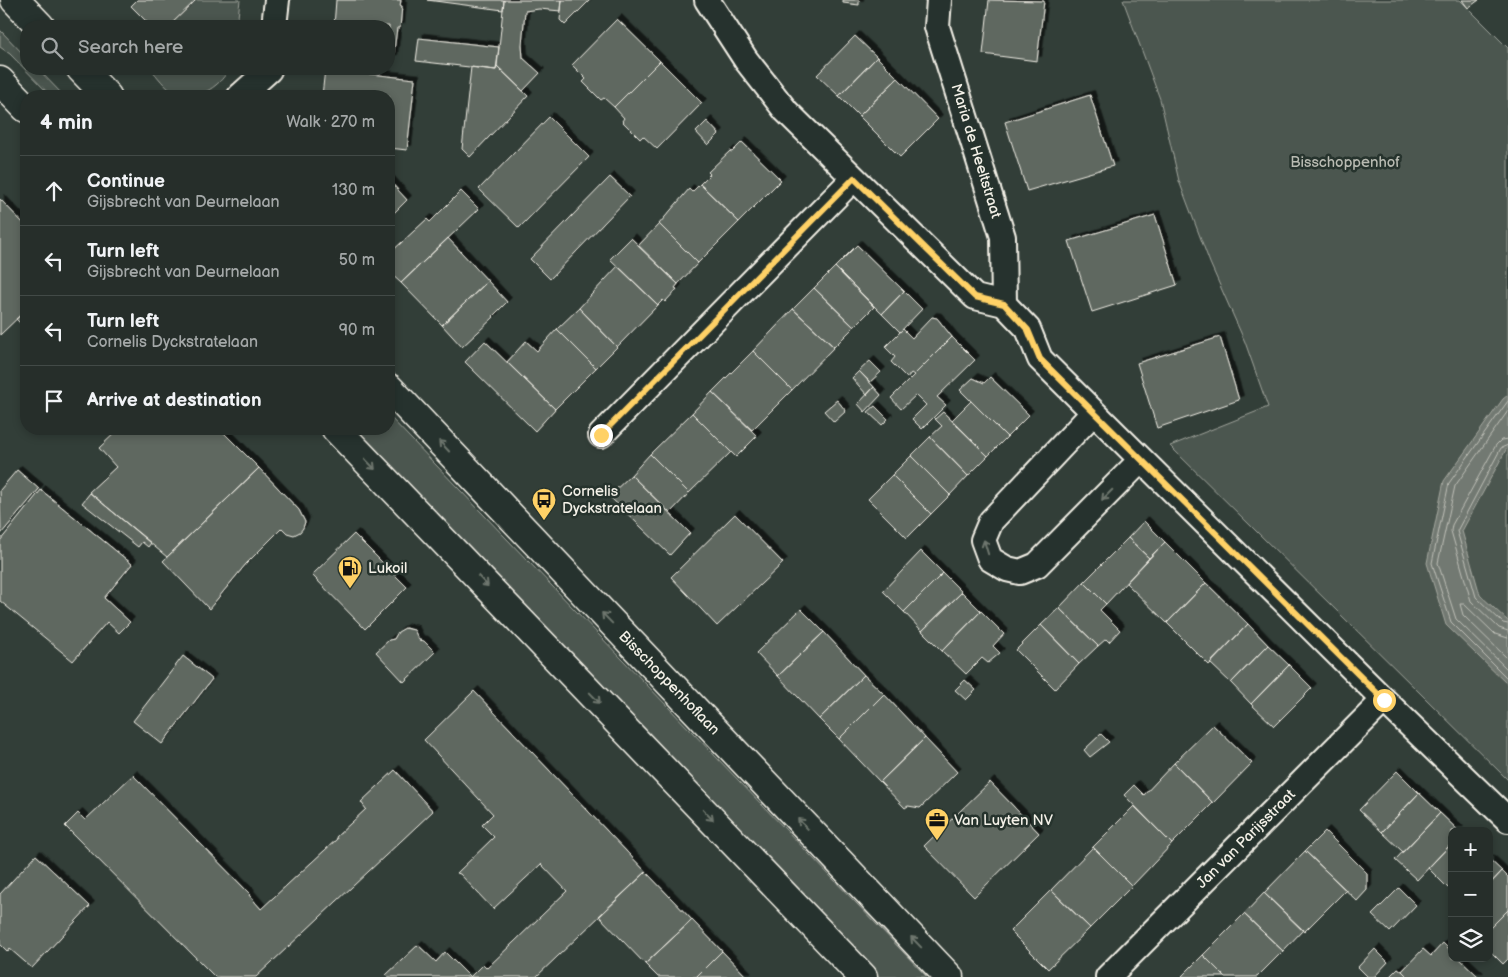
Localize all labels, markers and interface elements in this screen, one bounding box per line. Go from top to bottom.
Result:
search box [20,20,395,75]
icon: search [38,34,66,62]
text: Search here [78,36,183,59]
street label: Maria de Heeltstraat [946,81,1006,221]
text: 4 min [40,110,93,135]
text: Walk · 270 m [286,113,375,132]
park label: Bisschoppenhof [1290,153,1400,172]
text: Continue [87,170,165,193]
icon: ahead [40,177,68,205]
text: 130 m [332,181,375,200]
text: Gijsbrecht van Deurnelaan [87,193,280,212]
text: Turn left [87,240,159,263]
icon: left [40,247,68,275]
text: 50 m [339,251,375,270]
text: Gijsbrecht van Deurnelaan [87,263,280,282]
text: Turn left [87,310,159,333]
icon: left [40,317,68,345]
text: 90 m [339,321,375,340]
text: Cornelis Dyckstratelaan [87,333,258,352]
icon: arrive [40,387,68,415]
text: Arrive at destination [87,389,262,412]
route end [590,424,613,447]
one-way arrow [438,440,450,452]
one-way arrow [364,458,376,470]
place label: Cornelis Dyckstratelaan [562,482,662,518]
bus stop icon: Cornelis Dyckstratelaan [531,487,557,521]
one-way arrow [1101,489,1113,501]
one-way arrow [981,540,990,556]
fuel station icon: Lukoil [337,555,363,589]
place label: Lukoil [368,559,407,578]
one-way arrow [477,575,489,587]
one-way arrow [601,611,613,624]
street label: Bisschoppenhoflaan [614,627,724,739]
route start [1373,689,1396,712]
one-way arrow [589,692,601,704]
street label: Jan van Parijsstraat [1192,785,1300,893]
office icon: Van Luyten NV [924,807,950,841]
one-way arrow [702,809,714,822]
place label: Van Luyten NV [954,811,1054,830]
one-way arrow [797,818,809,831]
map controls [1448,827,1493,962]
button: + [1448,827,1493,872]
button: − [1448,872,1493,917]
button: layers [1448,917,1493,962]
one-way arrow [910,936,922,948]

